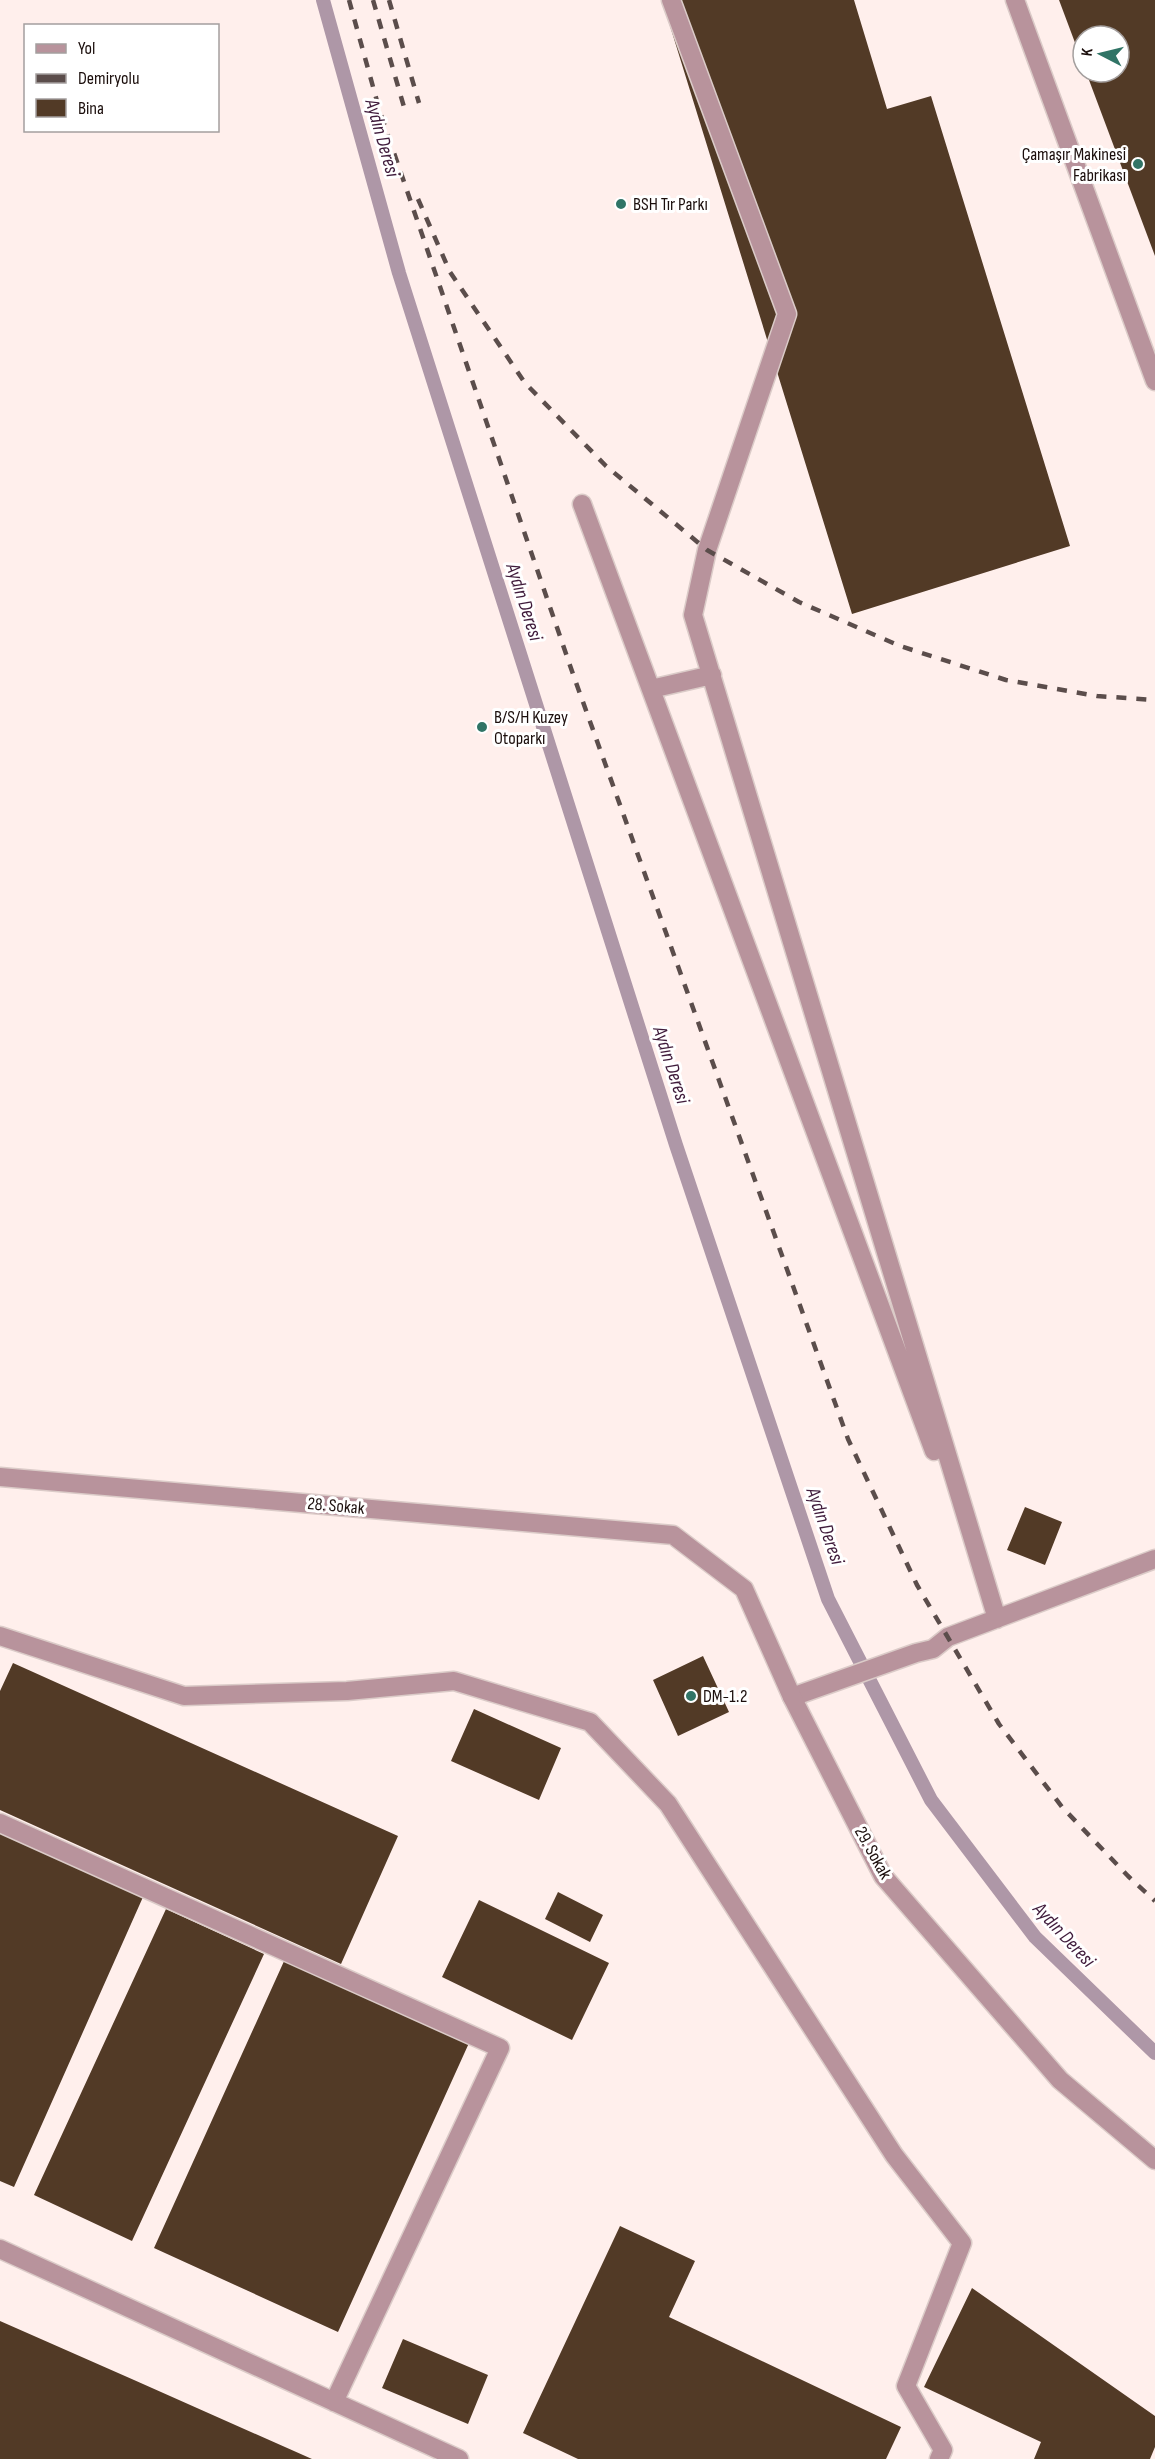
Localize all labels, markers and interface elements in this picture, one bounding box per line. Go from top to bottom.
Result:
legend [24,24,219,132]
north arrow [1071,24,1131,84]
text: Yol [78,38,95,59]
text: K [1078,47,1098,57]
text: Demiryolu [78,68,139,89]
water label: Aydın Deresi [359,95,405,181]
text: Bina [78,98,104,119]
place label: Çamaşır Makinesi Fabrikası [1022,144,1126,186]
marker: Çamaşır Makinesi Fabrikası [1131,157,1145,171]
place label: BSH Tır Parkı [633,194,708,215]
marker: BSH Tır Parkı [614,197,628,211]
water label: Aydın Deresi [500,559,548,645]
place label: B/S/H Kuzey Otoparkı [494,707,568,749]
marker: B/S/H Kuzey Otoparkı [475,720,489,734]
water label: Aydın Deresi [647,1022,695,1108]
water label: Aydın Deresi [800,1483,850,1569]
street label: 28. Sokak [307,1493,366,1519]
place label: DM-1.2 [703,1686,747,1707]
marker: DM-1.2 [684,1689,698,1703]
street label: 29. Sokak [850,1823,896,1883]
water label: Aydın Deresi [1027,1897,1101,1973]

